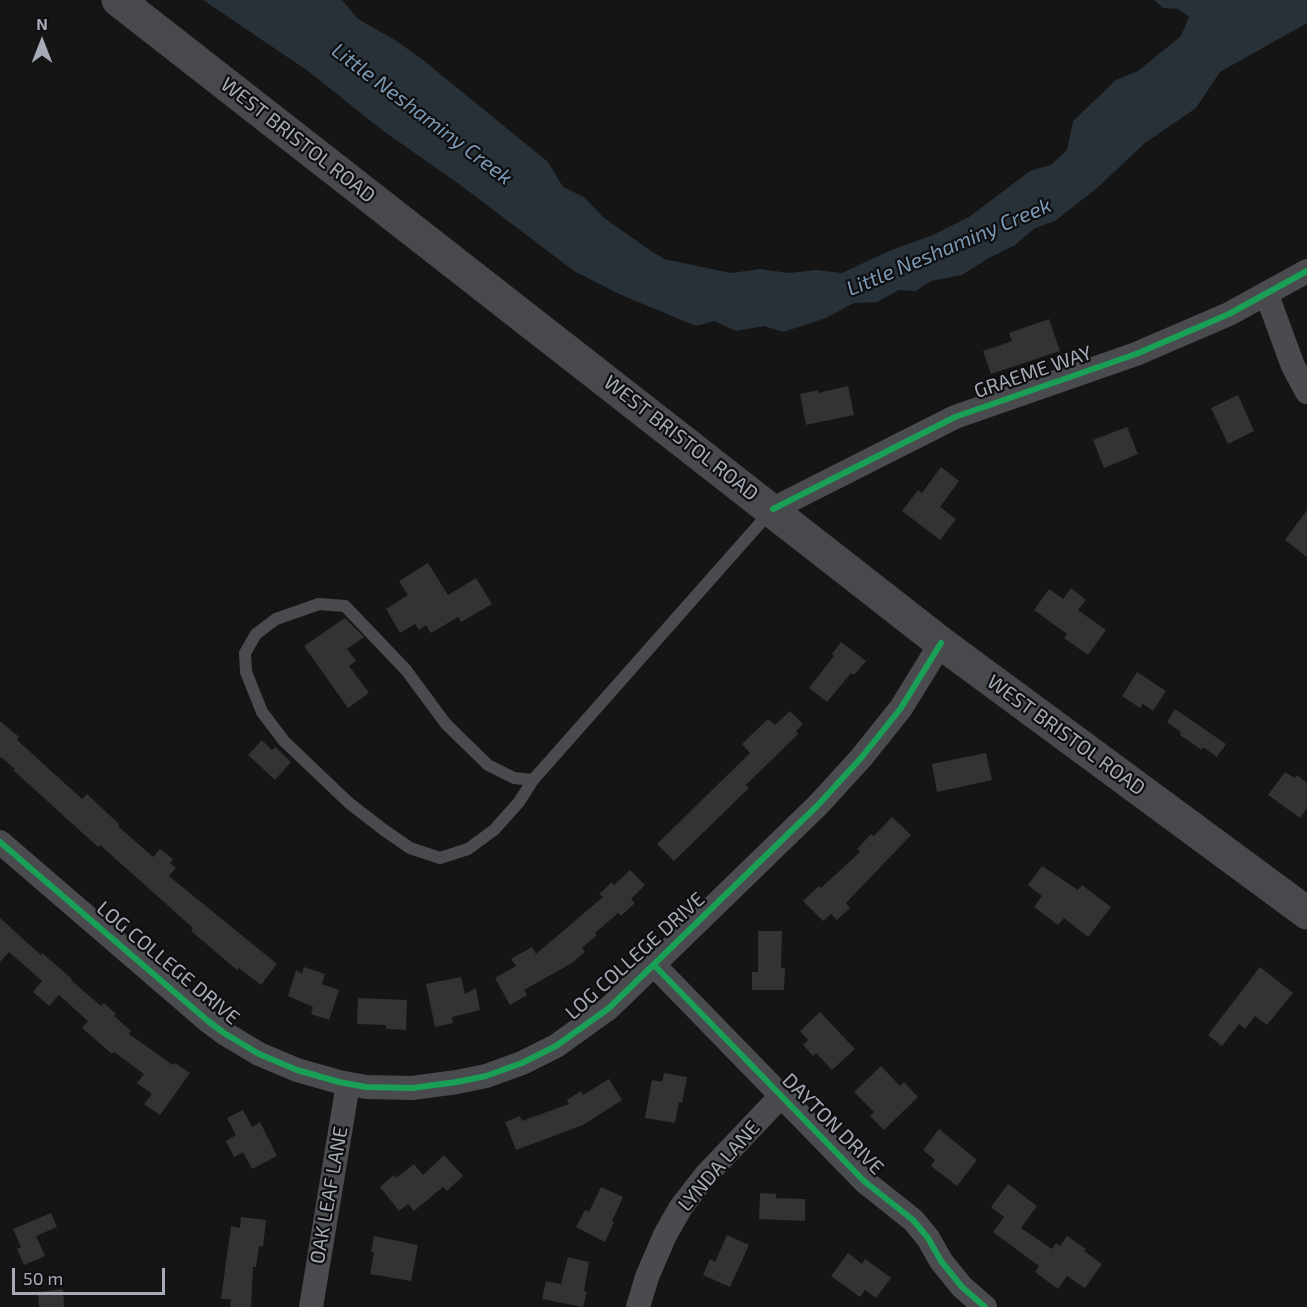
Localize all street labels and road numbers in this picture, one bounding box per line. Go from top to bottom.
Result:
street label: WEST BRISTOL ROAD [216,72,380,208]
street label: GRAEME WAY [971,341,1095,403]
street label: WEST BRISTOL ROAD [599,370,763,506]
street label: WEST BRISTOL ROAD [982,670,1150,800]
street label: LOG COLLEGE DRIVE [560,887,710,1025]
street label: LOG COLLEGE DRIVE [92,896,244,1030]
street label: DAYTON DRIVE [777,1068,889,1180]
street label: LYNDA LANE [673,1116,765,1216]
street label: OAK LEAF LANE [305,1124,353,1266]

